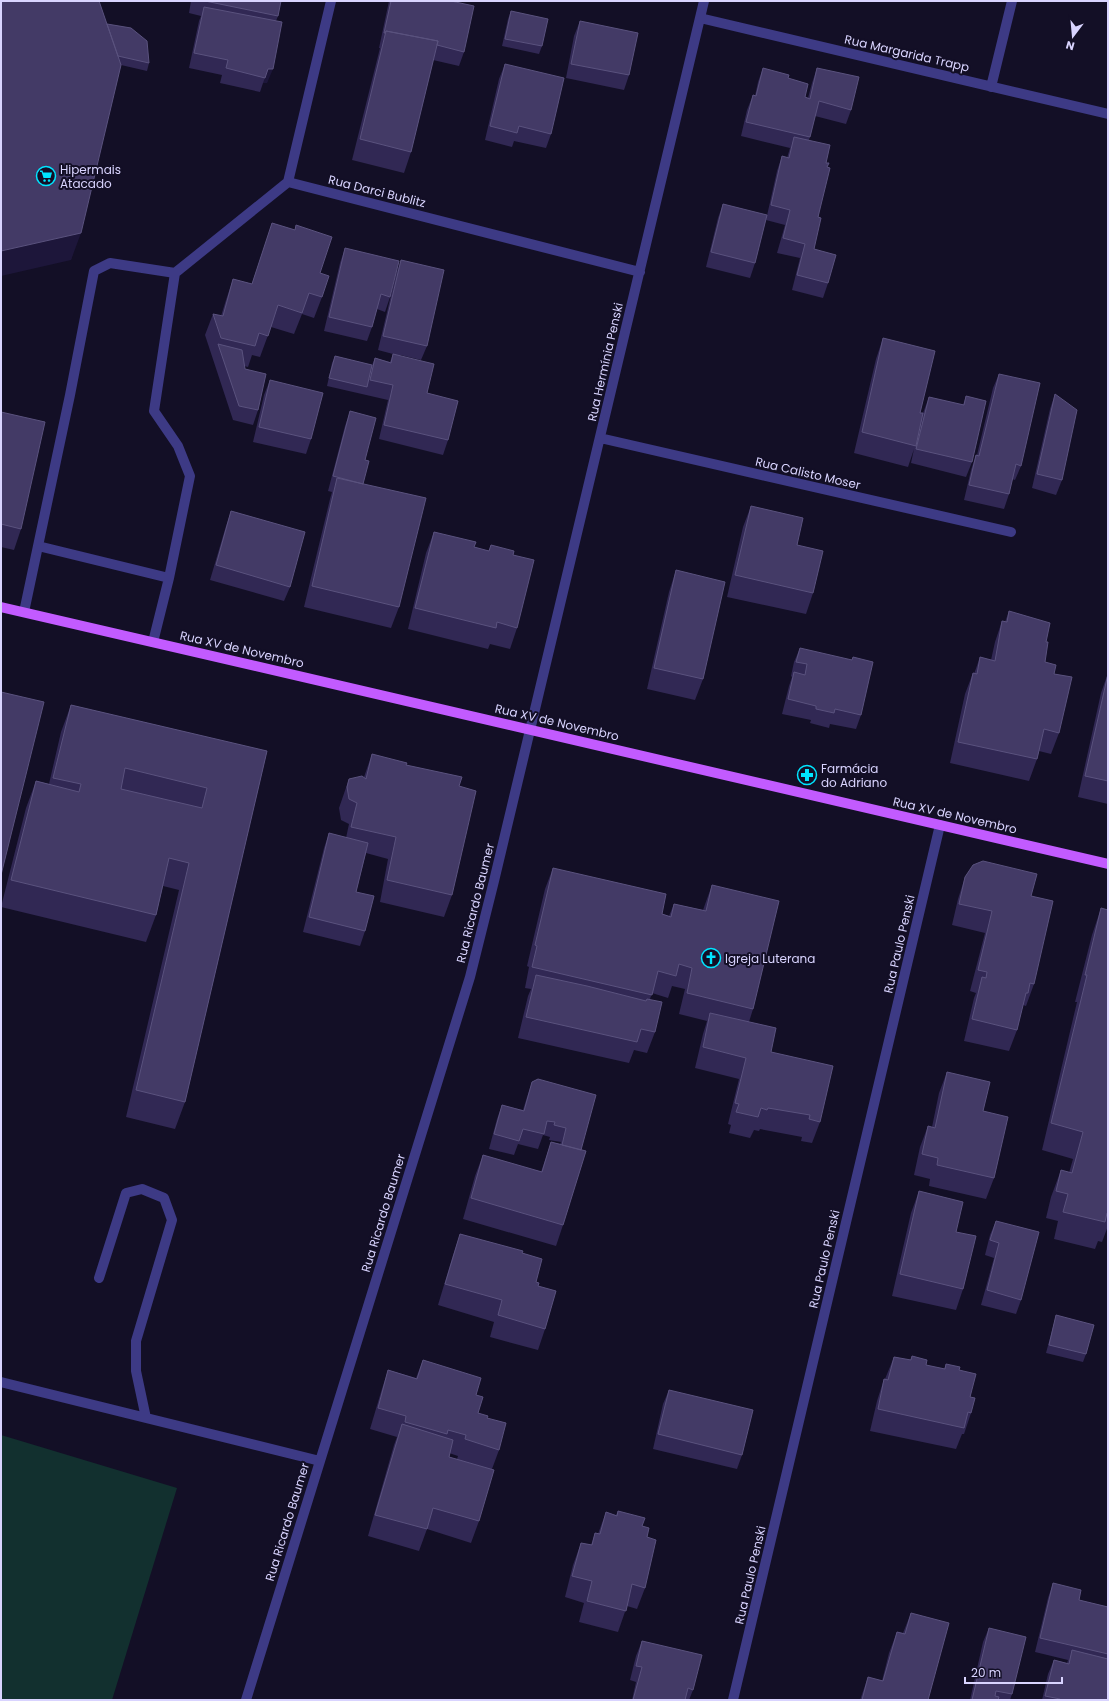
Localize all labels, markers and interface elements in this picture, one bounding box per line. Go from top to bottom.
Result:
north arrow [1053,16,1093,56]
street label: Rua Margarida Trapp [843,30,971,76]
text: N [1064,37,1076,54]
place label: Hipermais Atacado [60,161,121,192]
supermarket icon: Hipermais Atacado [35,165,57,187]
street label: Rua Darci Bublitz [327,171,427,211]
street label: Rua Hermínia Penski [583,301,627,423]
street label: Rua Calisto Moser [754,453,863,493]
street label: Rua XV de Novembro [178,626,306,672]
street label: Rua XV de Novembro [493,699,621,745]
place label: Farmácia do Adriano [821,760,887,791]
pharmacy icon: Farmácia do Adriano [796,764,818,786]
street label: Rua XV de Novembro [891,792,1019,838]
street label: Rua Ricardo Baumer [452,841,498,965]
street label: Rua Paulo Penski [879,893,919,995]
church icon: Igreja Luterana [700,947,722,969]
place label: Igreja Luterana [725,950,815,967]
street label: Rua Ricardo Baumer [357,1151,409,1274]
street label: Rua Paulo Penski [804,1208,844,1310]
street label: Rua Ricardo Baumer [261,1460,313,1583]
street label: Rua Paulo Penski [730,1524,770,1626]
scale bar [965,1659,1062,1685]
text: 20 m [971,1664,1001,1681]

